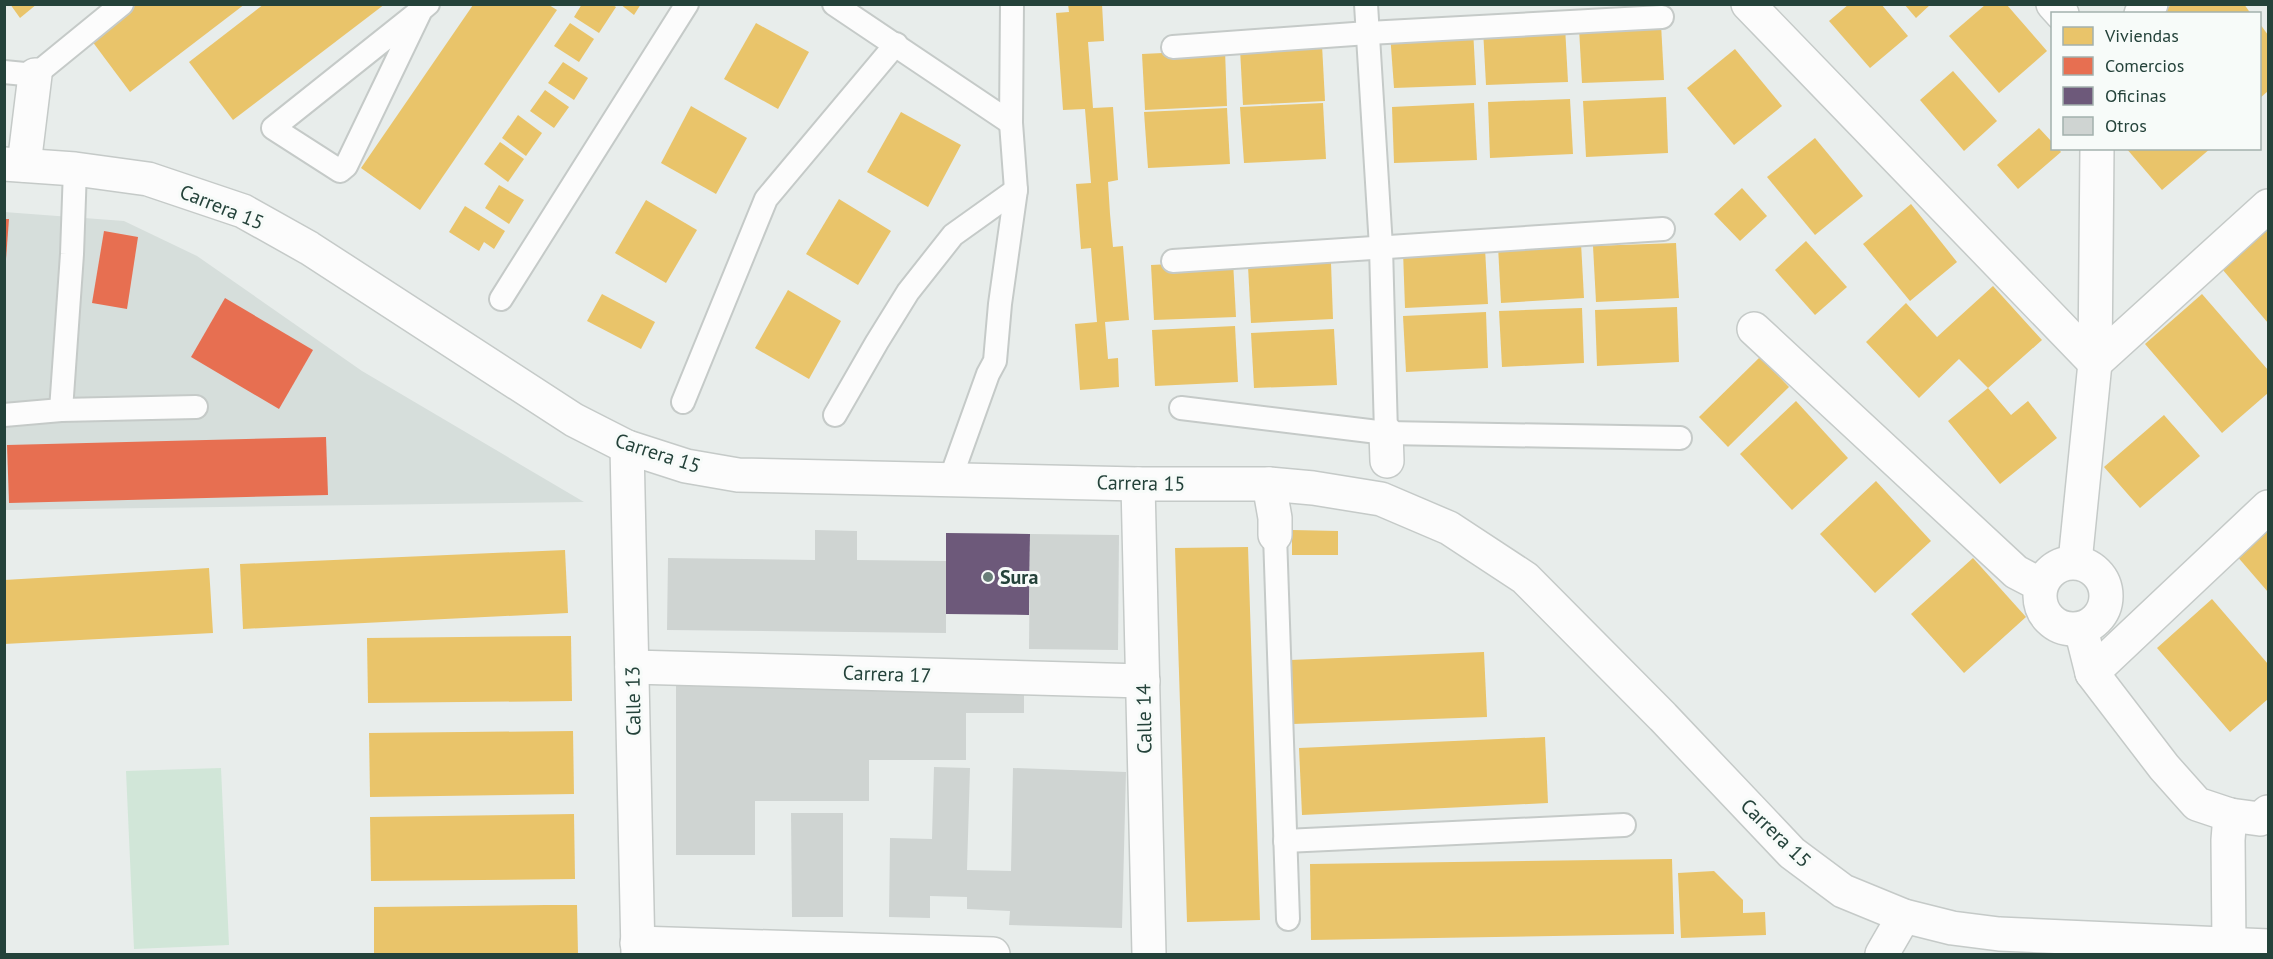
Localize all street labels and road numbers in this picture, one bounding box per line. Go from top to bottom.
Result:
street label: Carrera 15 [176,178,268,236]
street label: Carrera 15 [612,427,704,479]
street label: Carrera 15 [1096,469,1186,497]
street label: Carrera 17 [842,659,932,689]
street label: Calle 13 [619,666,647,736]
street label: Calle 14 [1130,684,1158,754]
street label: Carrera 15 [1735,793,1817,873]

